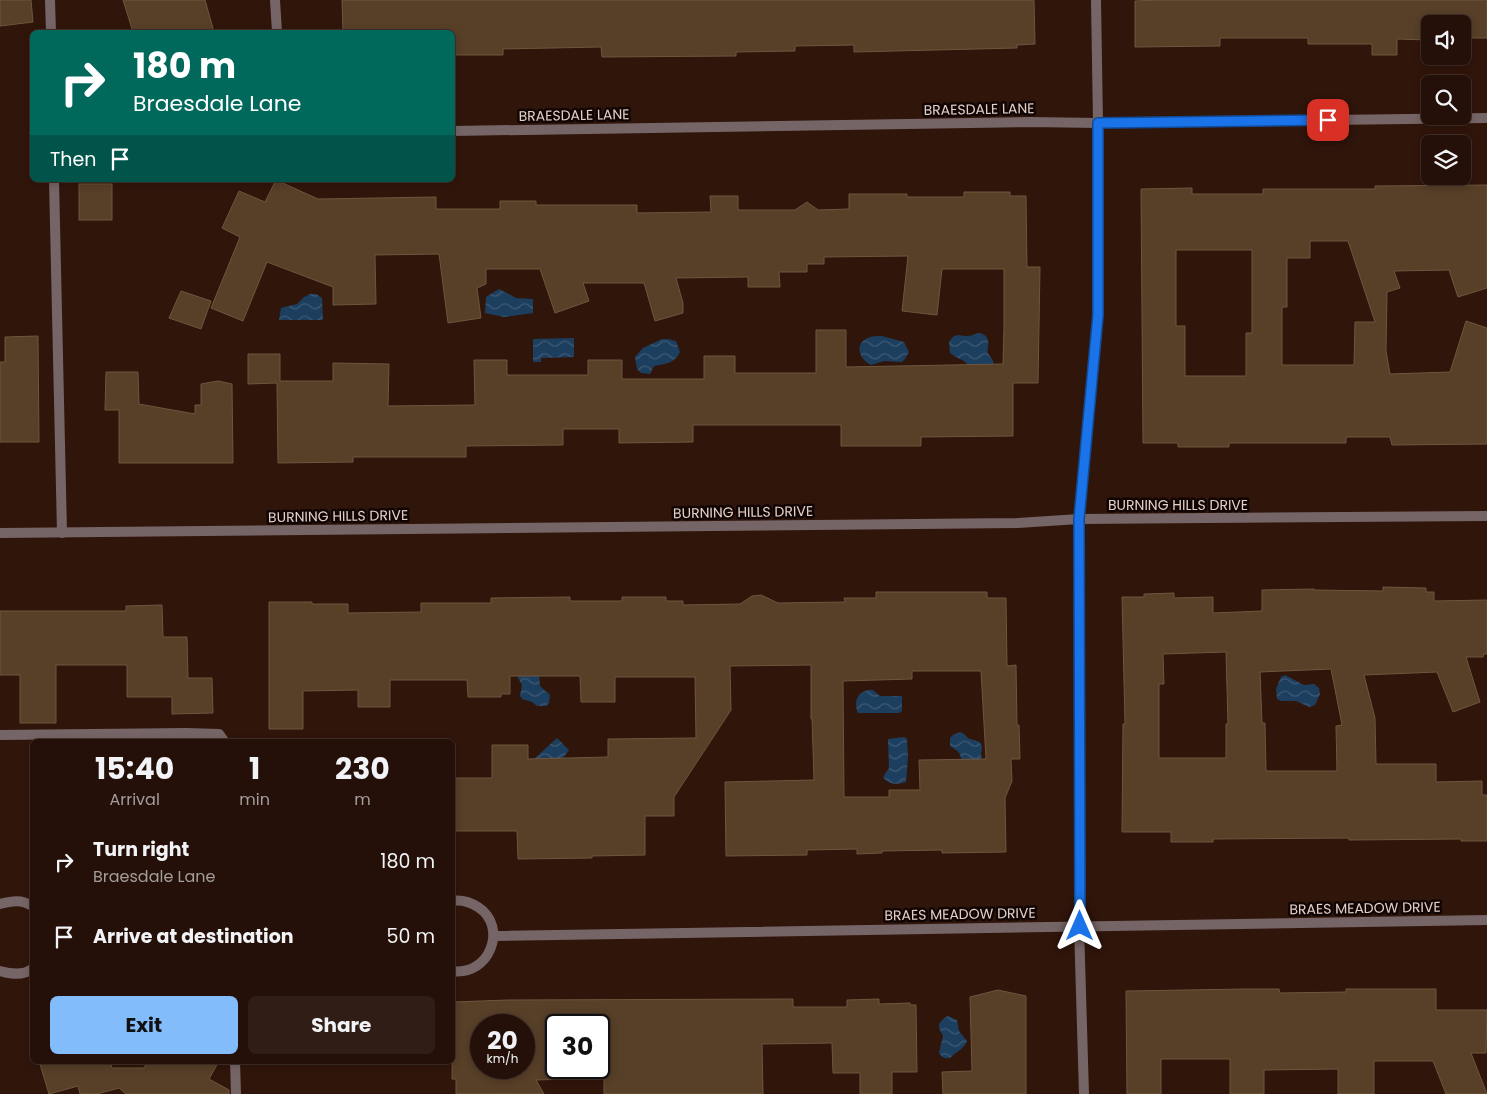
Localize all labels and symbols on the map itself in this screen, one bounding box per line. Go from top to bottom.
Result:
street label: BRAESDALE LANE [923,98,1035,120]
pin [1307,99,1349,141]
street label: BRAESDALE LANE [518,104,630,126]
street label: BURNING HILLS DRIVE [1108,495,1248,515]
street label: BURNING HILLS DRIVE [673,501,813,523]
street label: BURNING HILLS DRIVE [268,505,408,527]
street label: BRAES MEADOW DRIVE [1289,897,1441,919]
position arrow [1053,899,1105,951]
street label: BRAES MEADOW DRIVE [884,903,1036,925]
speed limit sign: 30 [545,1014,610,1079]

